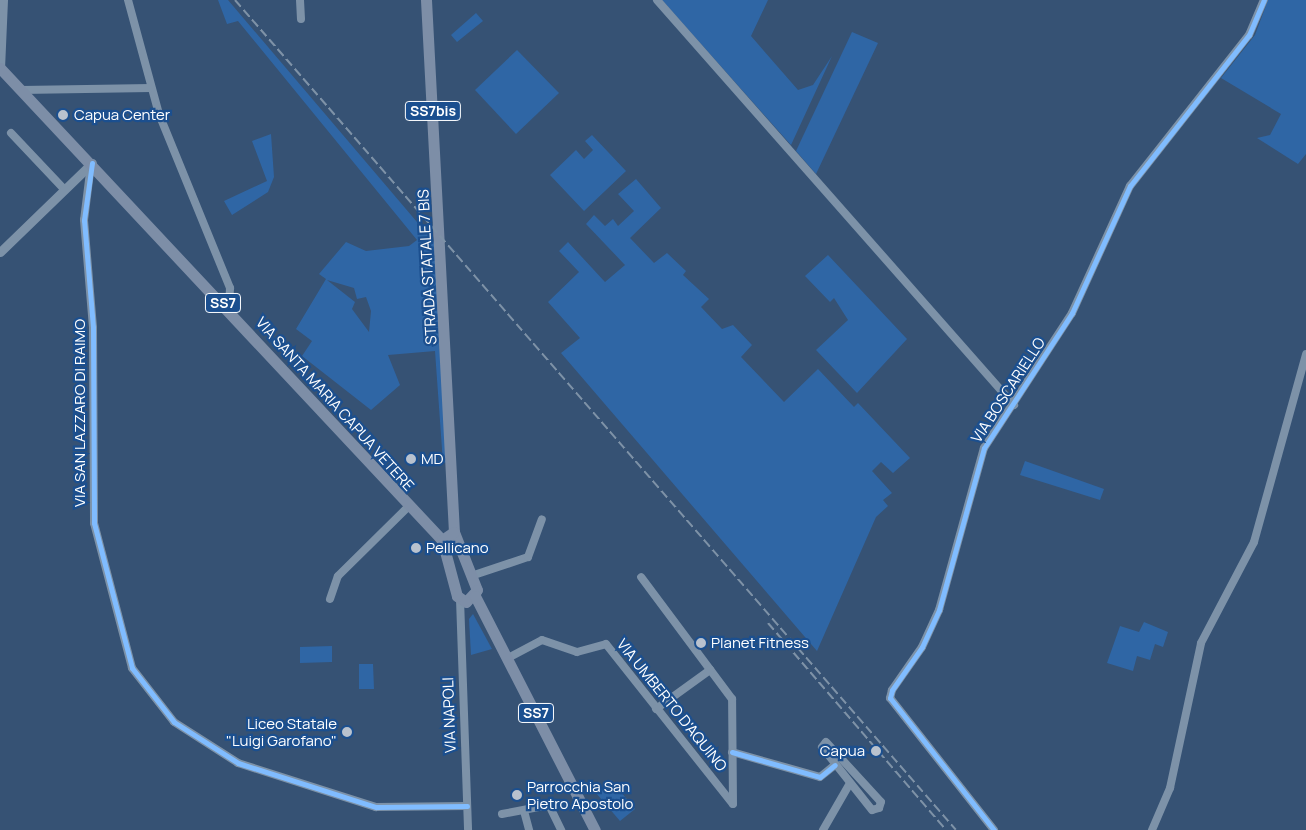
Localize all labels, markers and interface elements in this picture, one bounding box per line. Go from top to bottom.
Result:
road number: SS7bis [404,100,462,122]
place label: Capua Center [74,106,170,124]
marker: Capua Center [56,108,70,122]
street label: STRADA STATALE 7 BIS [414,189,440,345]
road number: SS7 [204,292,242,314]
street label: VIA SANTA MARIA CAPUA VETERE [252,313,418,495]
street label: VIA SAN LAZZARO DI RAIMO [71,319,89,507]
street label: VIA BOSCARIELLO [967,334,1049,446]
place label: MD [421,450,444,468]
marker: MD [405,453,417,465]
place label: Pellicano [426,539,489,557]
marker: Pellicano [410,542,422,554]
place label: Planet Fitness [711,634,809,652]
street label: VIA UMBERTO D'AQUINO [613,635,731,775]
marker: Planet Fitness [695,637,707,649]
street label: VIA NAPOLI [439,677,459,753]
road number: SS7 [517,701,555,724]
place label: Liceo Statale "Luigi Garofano" [226,714,337,749]
marker: Liceo Statale "Luigi Garofano" [341,726,353,738]
place label: Capua [820,742,865,760]
marker: Capua [869,744,883,758]
place label: Parrocchia San Pietro Apostolo [527,777,633,812]
marker: Parrocchia San Pietro Apostolo [511,789,523,801]

